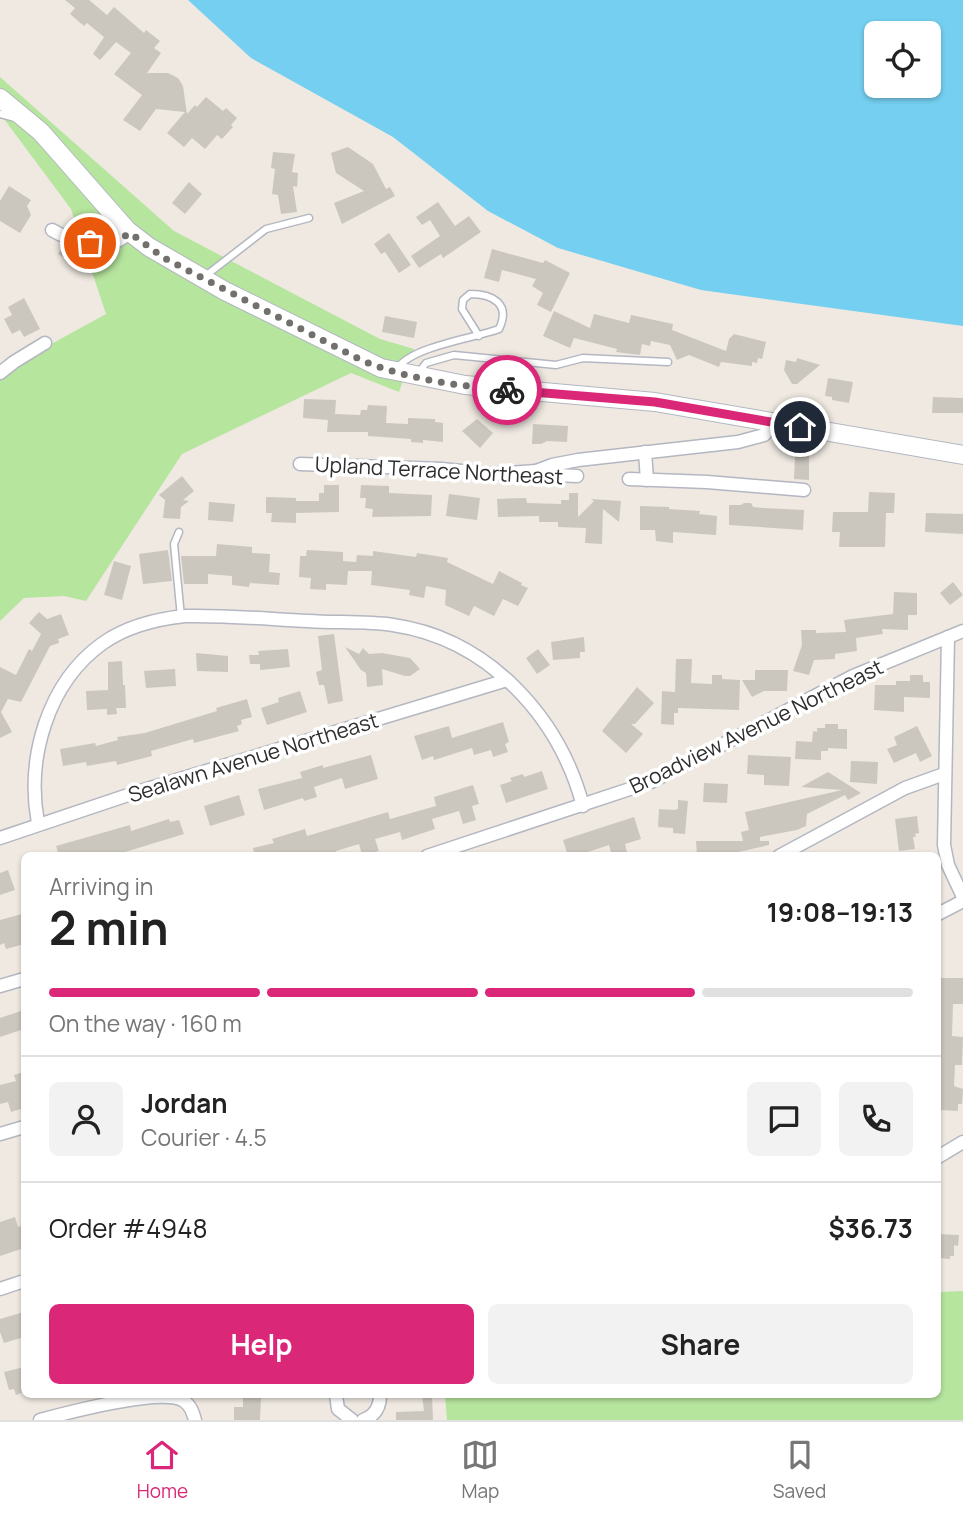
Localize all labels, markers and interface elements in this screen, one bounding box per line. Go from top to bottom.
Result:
map controls [864,21,941,98]
button: locate [864,21,941,98]
pin [60,213,120,273]
icon: bag [71,224,109,262]
courier [472,355,542,425]
icon: bike [488,371,526,409]
pin [770,397,830,457]
icon: home [781,408,819,446]
street label: Upland Terrace Northeast [314,450,564,490]
street label: Broadview Avenue Northeast [624,652,888,800]
street label: Sealawn Avenue Northeast [125,706,381,808]
text: Arriving in [49,870,154,902]
text: 19:08–19:13 [767,894,913,930]
text: 2 min [49,896,169,959]
text: On the way · 160 m [49,1007,242,1039]
button: person [49,1082,123,1156]
button: chat [747,1082,821,1156]
button: phone [839,1082,913,1156]
text: Jordan [141,1085,227,1121]
text: Courier · 4.5 [141,1121,267,1153]
text: Order #4948 [49,1210,208,1246]
text: $36.73 [829,1210,913,1246]
button: Help [49,1304,474,1384]
button: Share [488,1304,913,1384]
tab: Home [137,1436,188,1504]
tab: Map [461,1436,499,1504]
tab: Saved [773,1436,826,1504]

